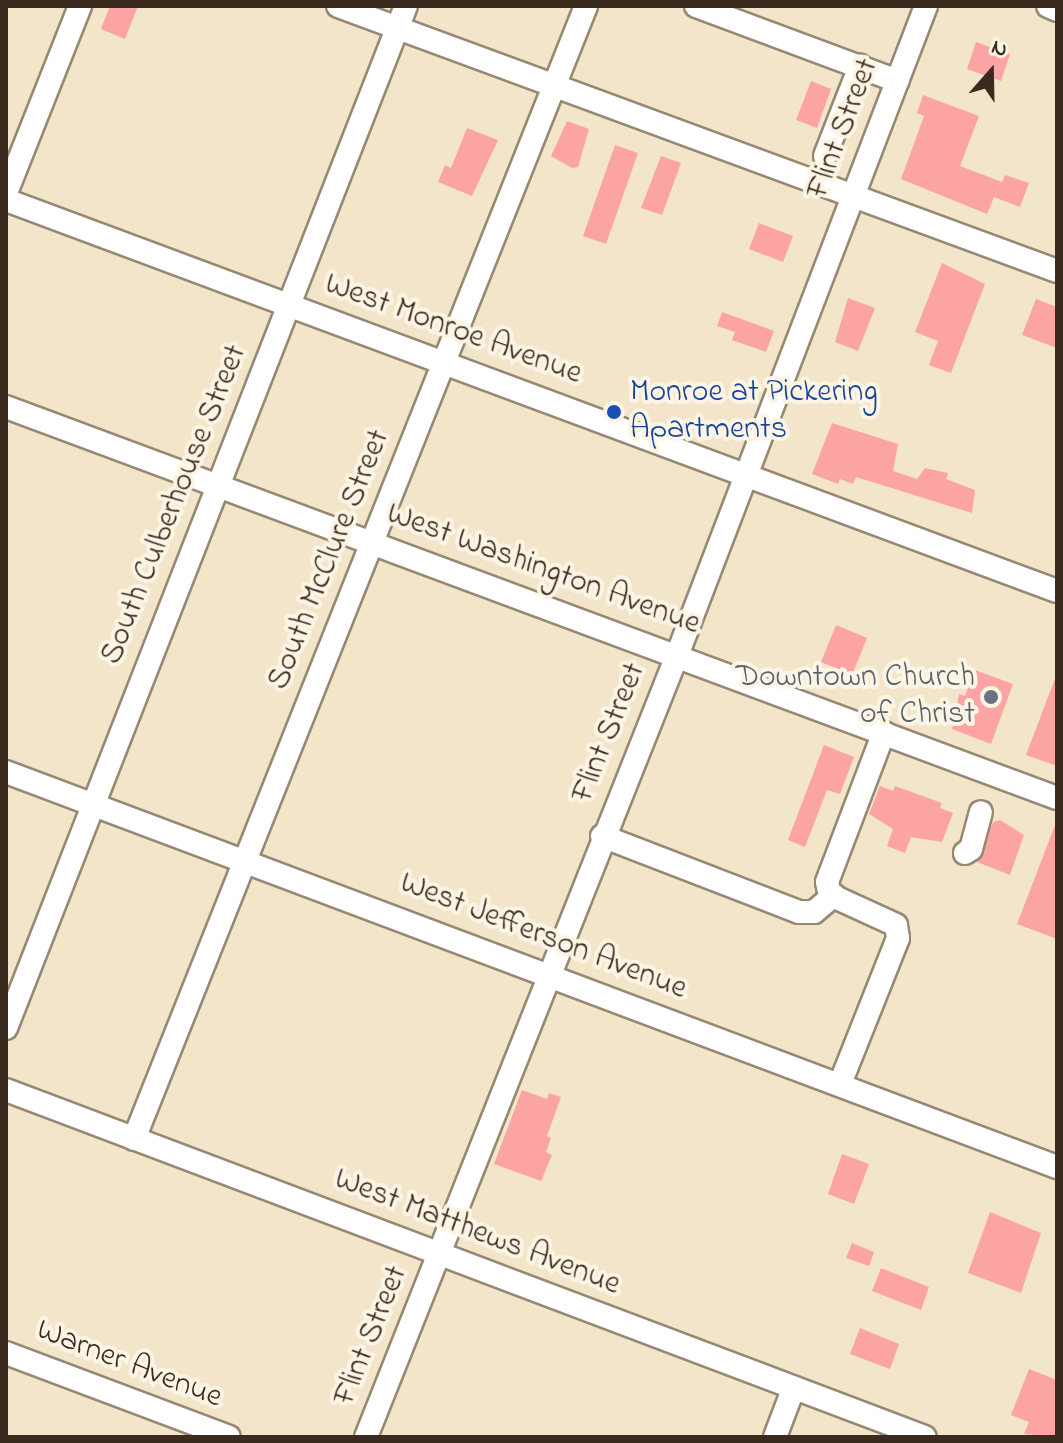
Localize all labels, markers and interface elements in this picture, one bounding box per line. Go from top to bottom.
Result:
north arrow [951,32,1031,112]
text: N [987,32,1012,67]
street label: Flint Street [800,53,888,205]
street label: West Monroe Avenue [319,266,587,394]
street label: South Culberhouse Street [93,340,257,670]
place label: Monroe at Pickering Apartments [630,375,878,450]
marker: Monroe at Pickering Apartments [605,403,623,421]
street label: South McClure Street [260,424,400,696]
street label: West Washington Avenue [381,495,705,645]
street label: Flint Street [565,658,655,808]
place label: Downtown Church of Christ [736,660,975,735]
marker: Downtown Church of Christ [982,688,1000,706]
street label: West Jefferson Avenue [394,865,692,1009]
street label: West Matthews Avenue [329,1161,625,1305]
street label: Flint Street [327,1261,417,1411]
street label: Warner Avenue [31,1312,227,1418]

